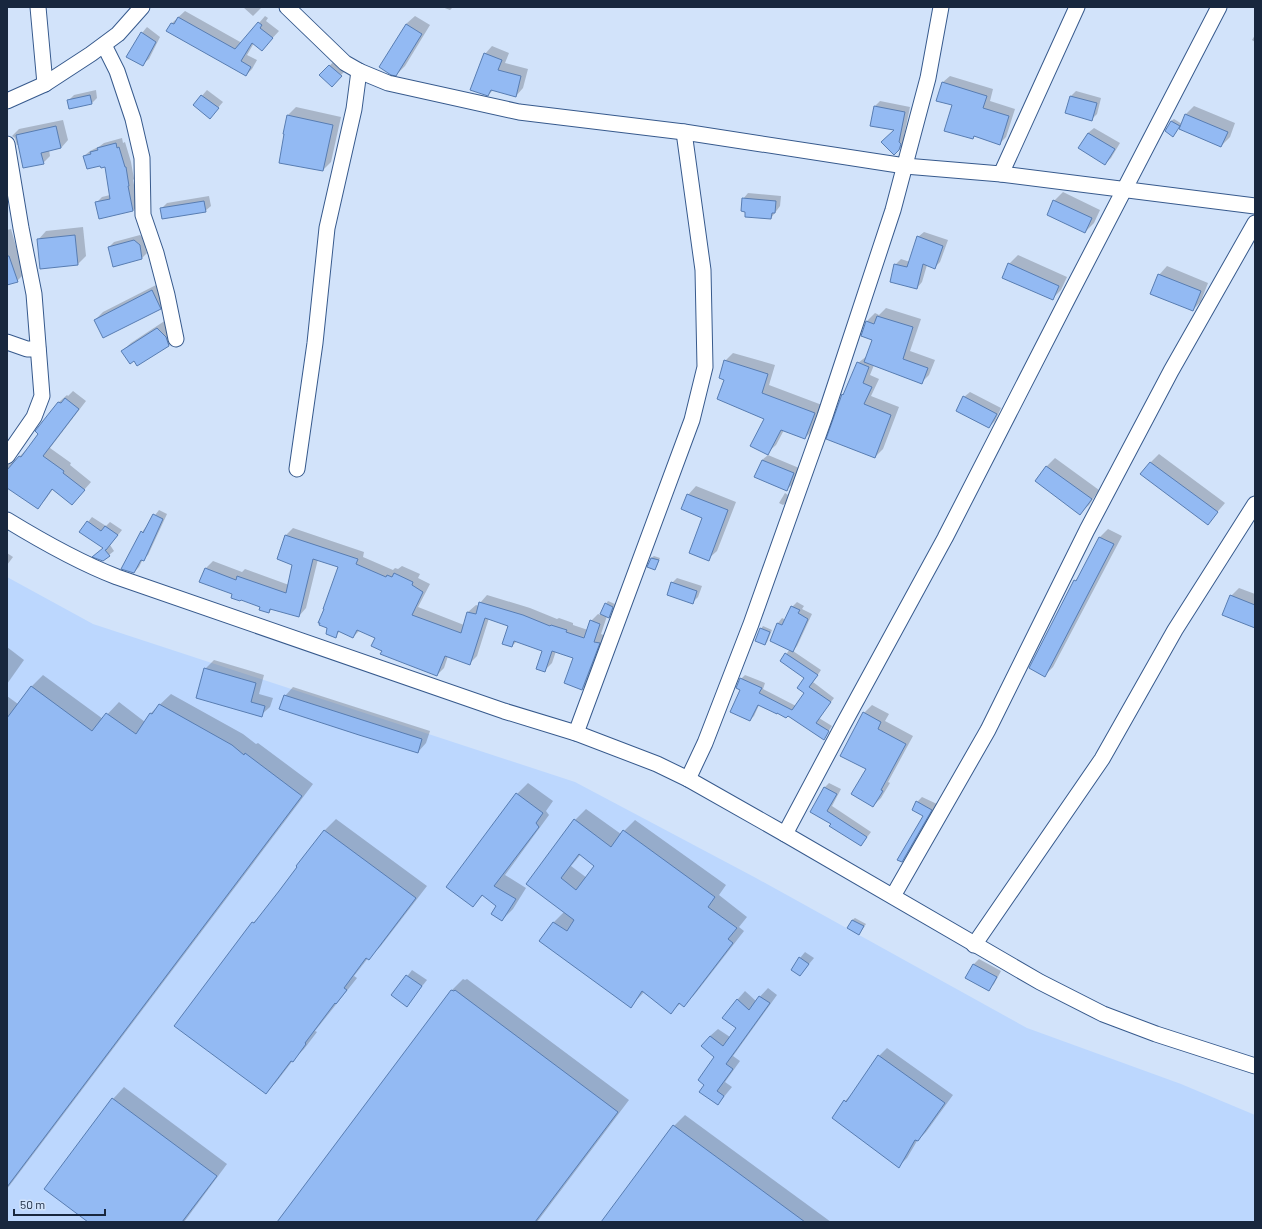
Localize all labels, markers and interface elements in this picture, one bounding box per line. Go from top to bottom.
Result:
scale bar [14,1191,105,1217]
text: 50 m [20,1197,45,1211]

